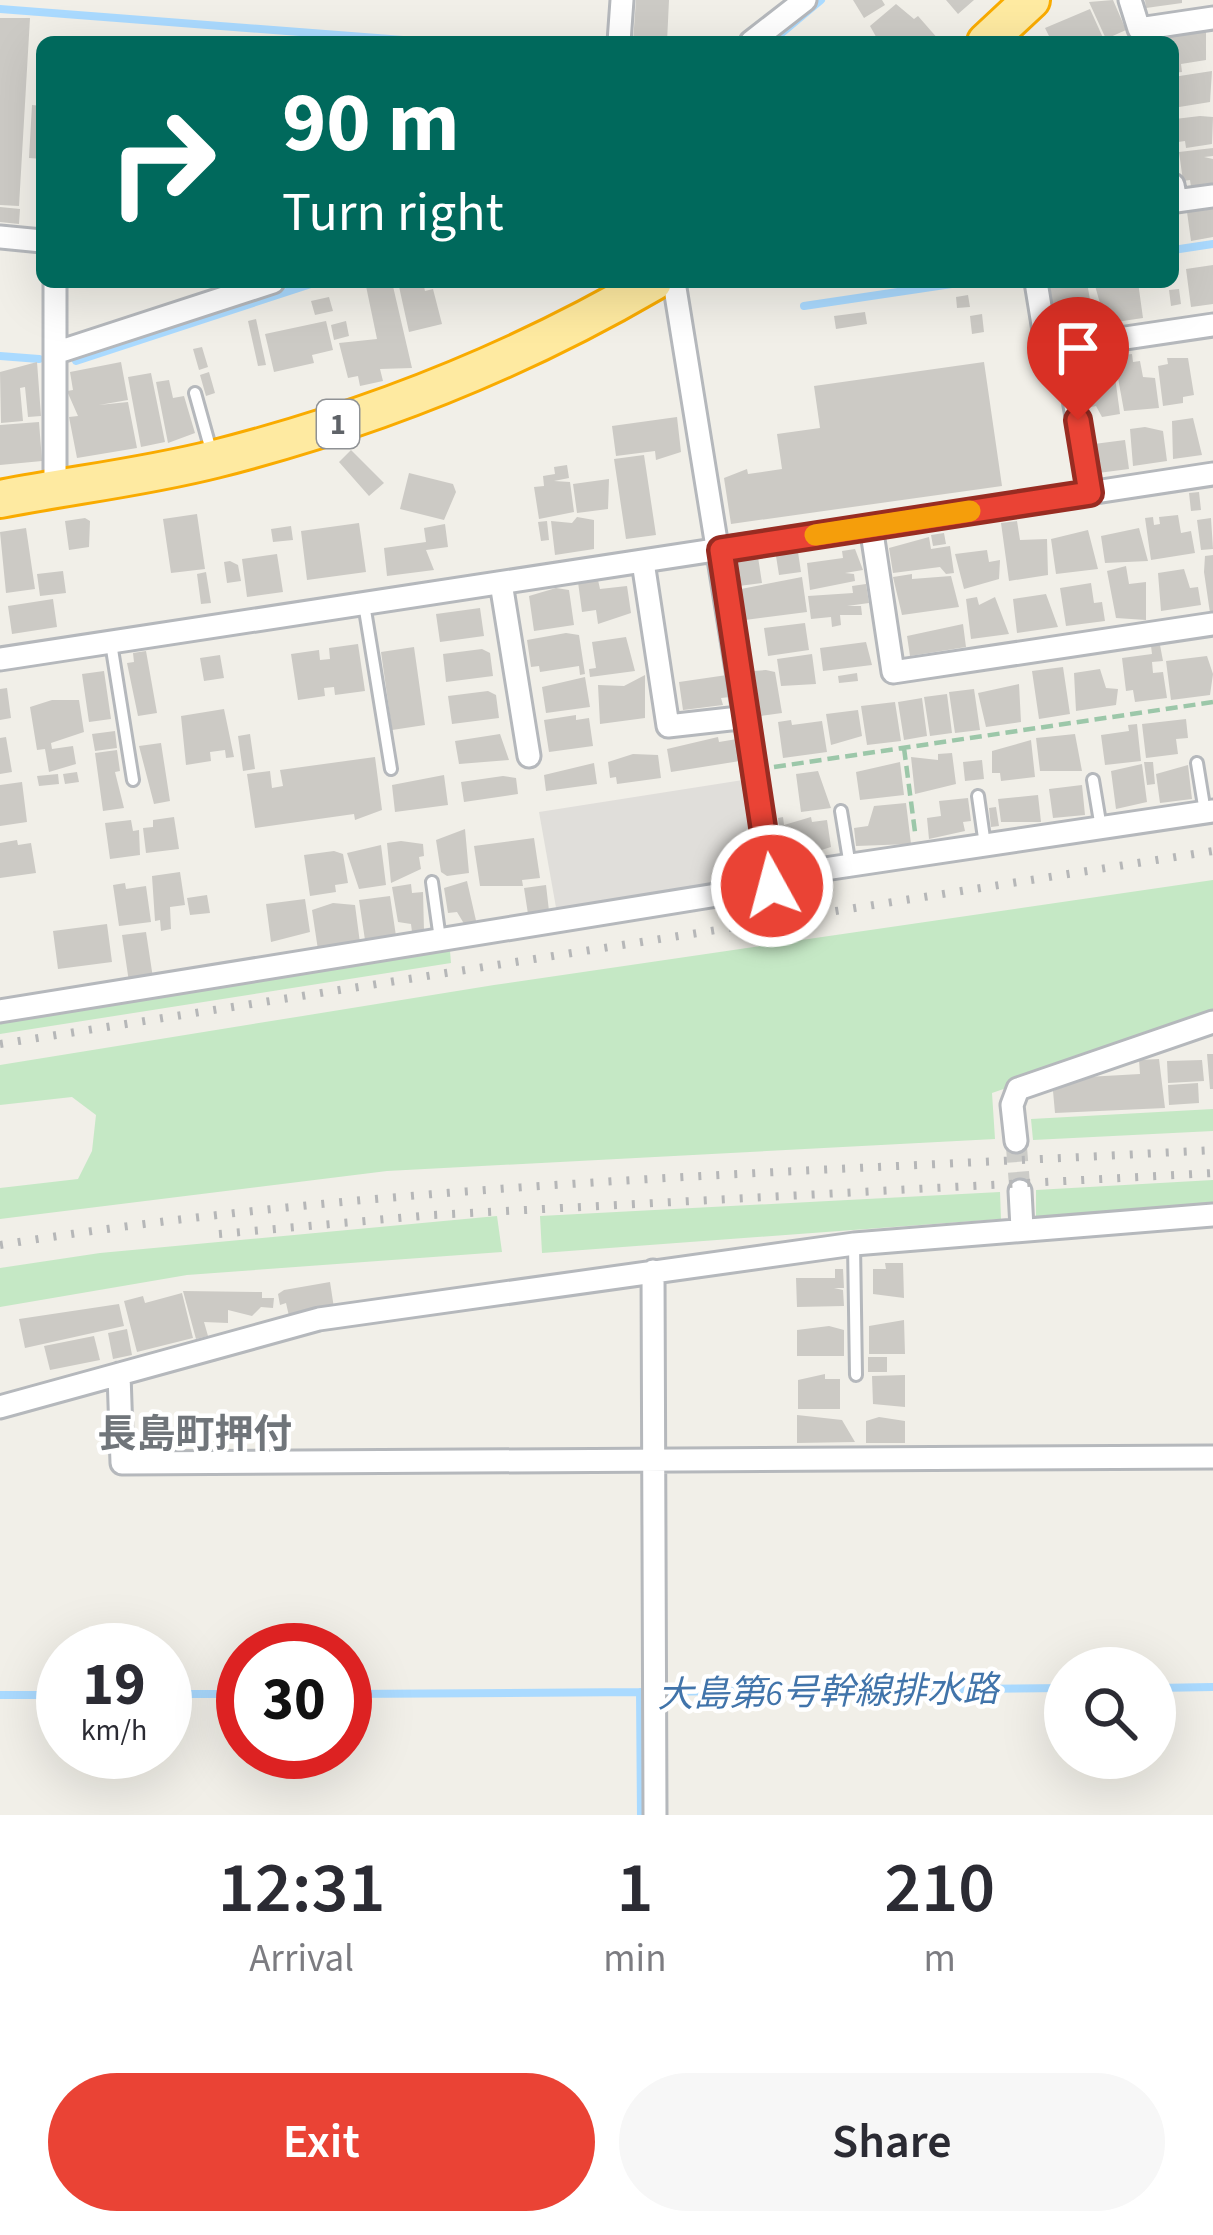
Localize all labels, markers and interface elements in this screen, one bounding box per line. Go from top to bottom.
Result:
text: 90 m [282,64,460,184]
icon: right [84,84,240,240]
text: Turn right [282,175,504,252]
pin [1027,297,1129,420]
icon: arrive [1045,315,1111,381]
road number: 1 [317,400,359,448]
position arrow [709,823,835,949]
district label: 長島町押付 [97,1407,293,1463]
speed limit sign: 30 [216,1623,372,1779]
text: 19 [82,1643,146,1728]
map controls [1044,1647,1176,1779]
button: search [1044,1647,1176,1779]
water label: 大島第6号幹線排水路 [657,1664,1002,1721]
text: km/h [81,1709,147,1752]
text: 12:31 [218,1837,385,1940]
text: 1 [616,1837,653,1940]
text: 210 [884,1837,995,1940]
text: Arrival [249,1931,354,1987]
text: min [603,1931,667,1987]
text: m [924,1931,956,1987]
button: Exit [48,2073,595,2211]
button: Share [619,2073,1165,2211]

